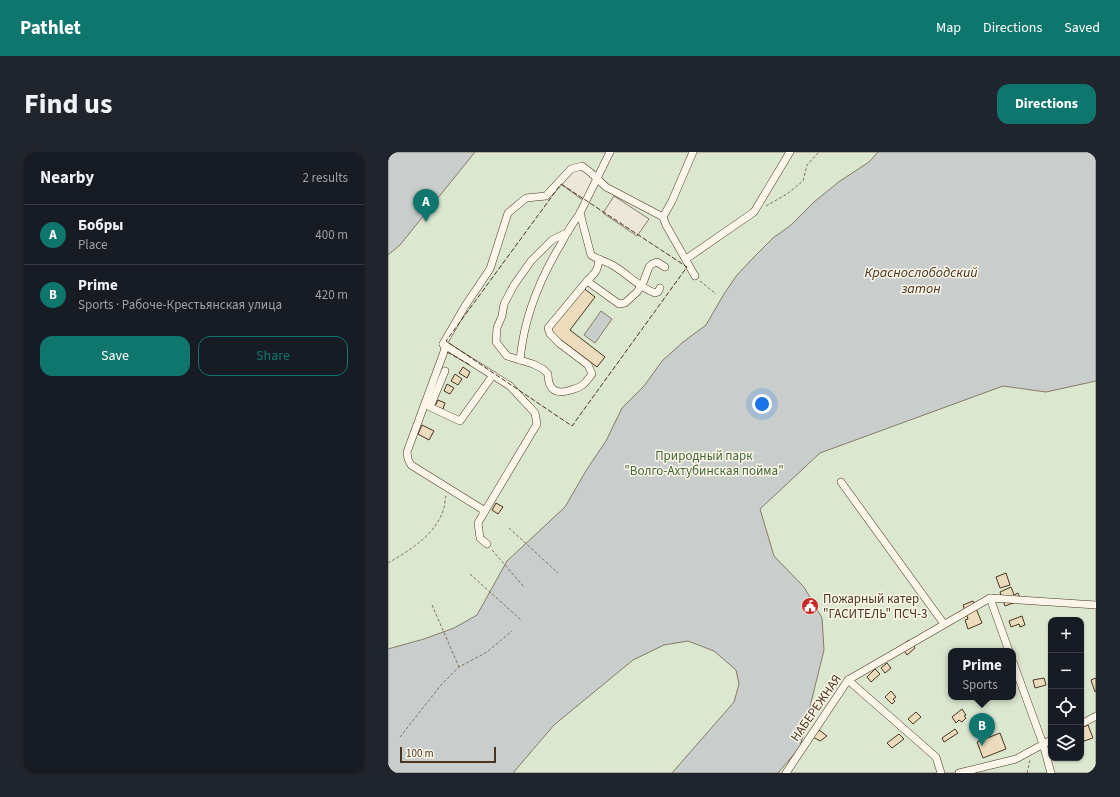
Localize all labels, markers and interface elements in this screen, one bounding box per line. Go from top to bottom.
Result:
text: Pathlet [20,15,81,42]
text: Map [936,18,961,38]
text: Directions [983,18,1042,38]
text: Saved [1064,18,1100,38]
text: Find us [24,84,112,124]
button: Directions [997,84,1096,124]
text: Nearby [40,166,94,190]
text: 2 results [303,169,348,187]
pin: A [413,189,439,222]
text: Бобры [78,215,123,236]
text: A [49,226,57,244]
text: 400 m [315,226,348,244]
text: Place [78,236,107,254]
water label: Краснослободский затон [864,263,978,299]
text: Prime [78,275,118,296]
text: B [49,286,57,304]
text: 420 m [315,286,348,304]
text: Sports · Рабоче-Крестьянская улица [78,296,282,314]
button: Save [40,336,190,376]
button: Share [198,336,348,376]
your location [752,394,772,414]
park label: Природный парк "Волго-Ахтубинская пойма" [624,447,784,480]
place label: Пожарный катер "ГАСИТЕЛЬ" ПСЧ-3 [823,590,928,623]
public building icon: Пожарный катер "ГАСИТЕЛЬ" ПСЧ-3 [800,596,820,616]
map controls [1048,617,1084,761]
button: + [1048,617,1084,653]
popup [948,648,1016,700]
button: − [1048,653,1084,689]
text: Prime [962,655,1002,676]
street label: НАБЕРЕЖНАЯ [786,671,846,745]
text: Sports [962,676,998,694]
button: locate [1048,689,1084,725]
pin: B [969,713,995,746]
button: layers [1048,725,1084,761]
scale bar [400,745,496,764]
text: 100 m [406,746,434,761]

